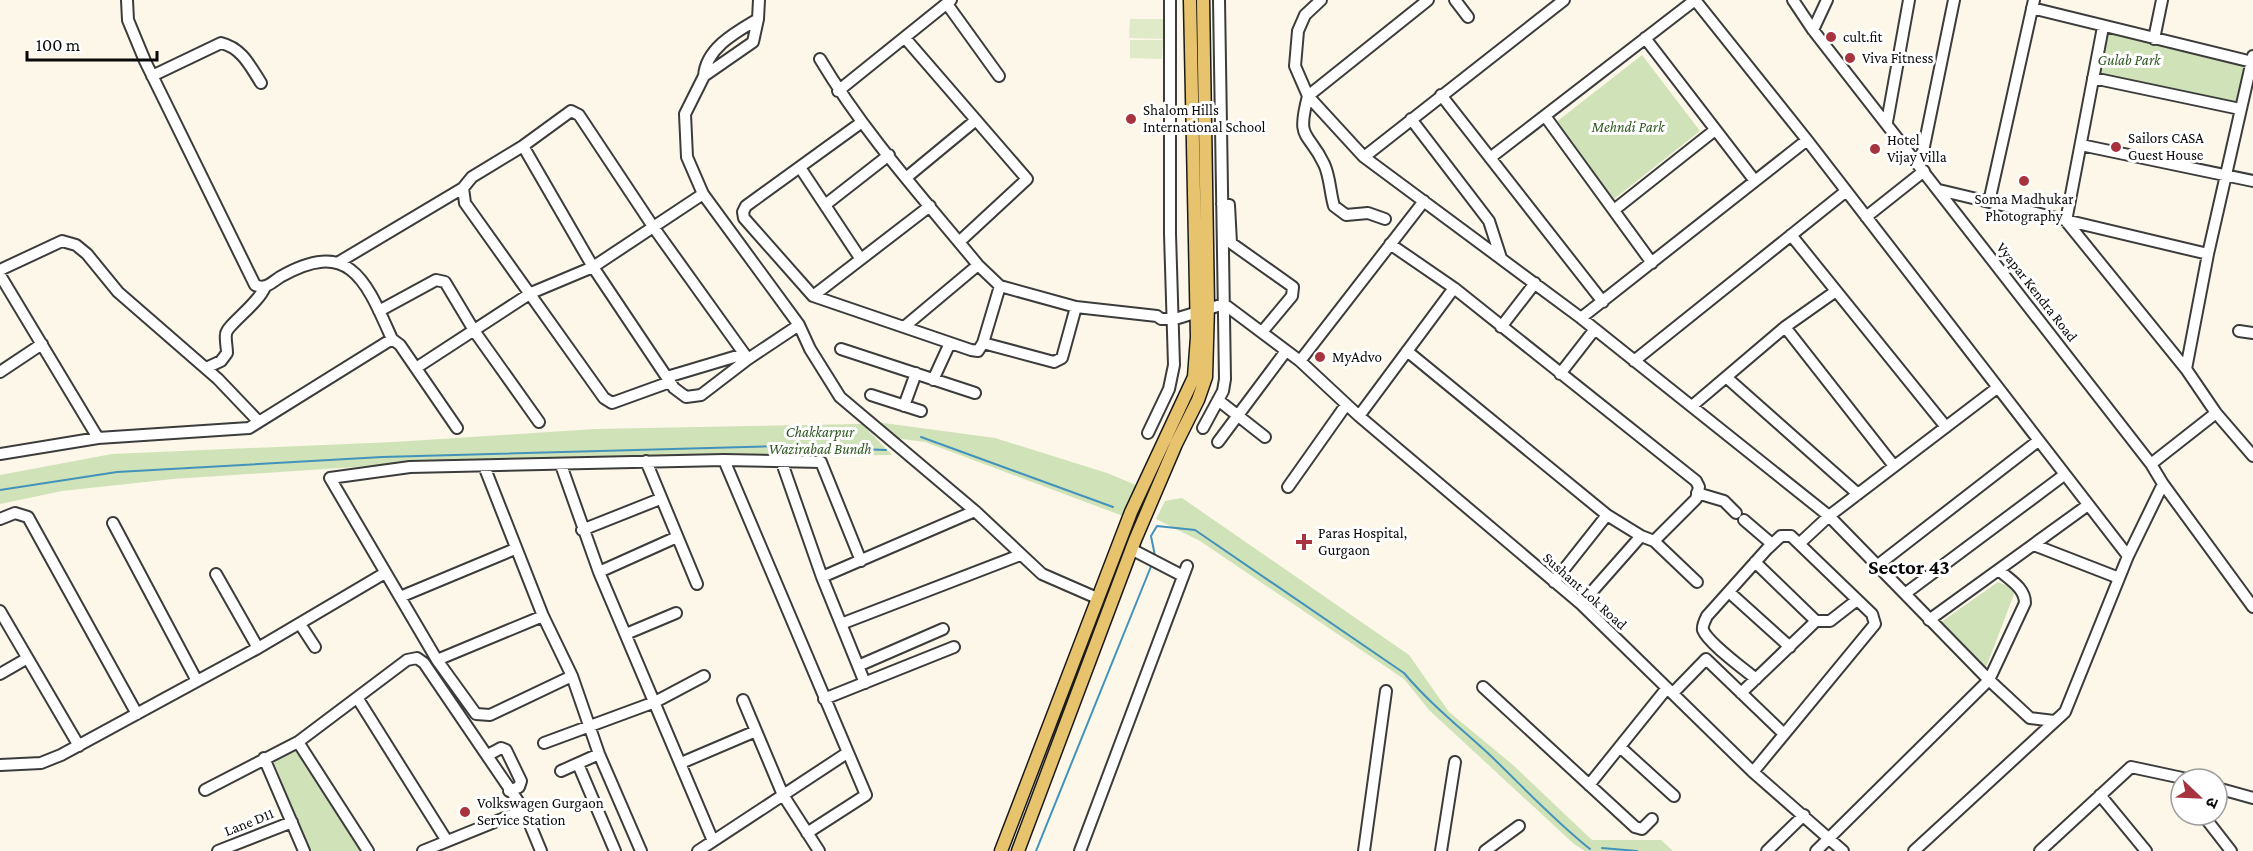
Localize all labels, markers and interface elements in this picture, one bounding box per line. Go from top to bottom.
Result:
scale bar [27,24,158,62]
place label: cult.fit [1843,29,1884,45]
marker: cult.fit [1824,30,1838,44]
text: 100 m [36,35,81,55]
place label: Viva Fitness [1862,50,1934,66]
marker: Viva Fitness [1843,51,1857,65]
park label: Gulab Park [2097,52,2162,68]
place label: Shalom Hills International School [1143,102,1266,135]
marker: Shalom Hills International School [1124,112,1138,126]
park label: Mehndi Park [1591,119,1666,135]
place label: Sailors CASA Guest House [2128,130,2204,163]
place label: Hotel Vijay Villa [1887,132,1947,166]
marker: Sailors CASA Guest House [2109,140,2123,154]
marker: Hotel Vijay Villa [1868,142,1882,156]
marker: Soma Madhukar Photography [2017,174,2031,188]
place label: Soma Madhukar Photography [1975,191,2074,225]
street label: Vyapar Kendra Road [1993,239,2081,345]
place label: MyAdvo [1332,349,1382,366]
marker: MyAdvo [1313,350,1327,364]
park label: Chakkarpur Wazirabad Bundh [768,424,872,457]
place label: Paras Hospital, Gurgaon [1318,525,1407,559]
marker: Paras Hospital, Gurgaon [1295,533,1313,551]
street label: Sushant Lok Road [1540,549,1630,633]
district label: Sector 43 [1868,555,1950,579]
north arrow [2169,767,2229,827]
place label: Volkswagen Gurgaon Service Station [477,795,604,828]
text: उ [2202,795,2222,811]
street label: Lane D11 [222,805,276,839]
marker: Volkswagen Gurgaon Service Station [458,805,472,819]

